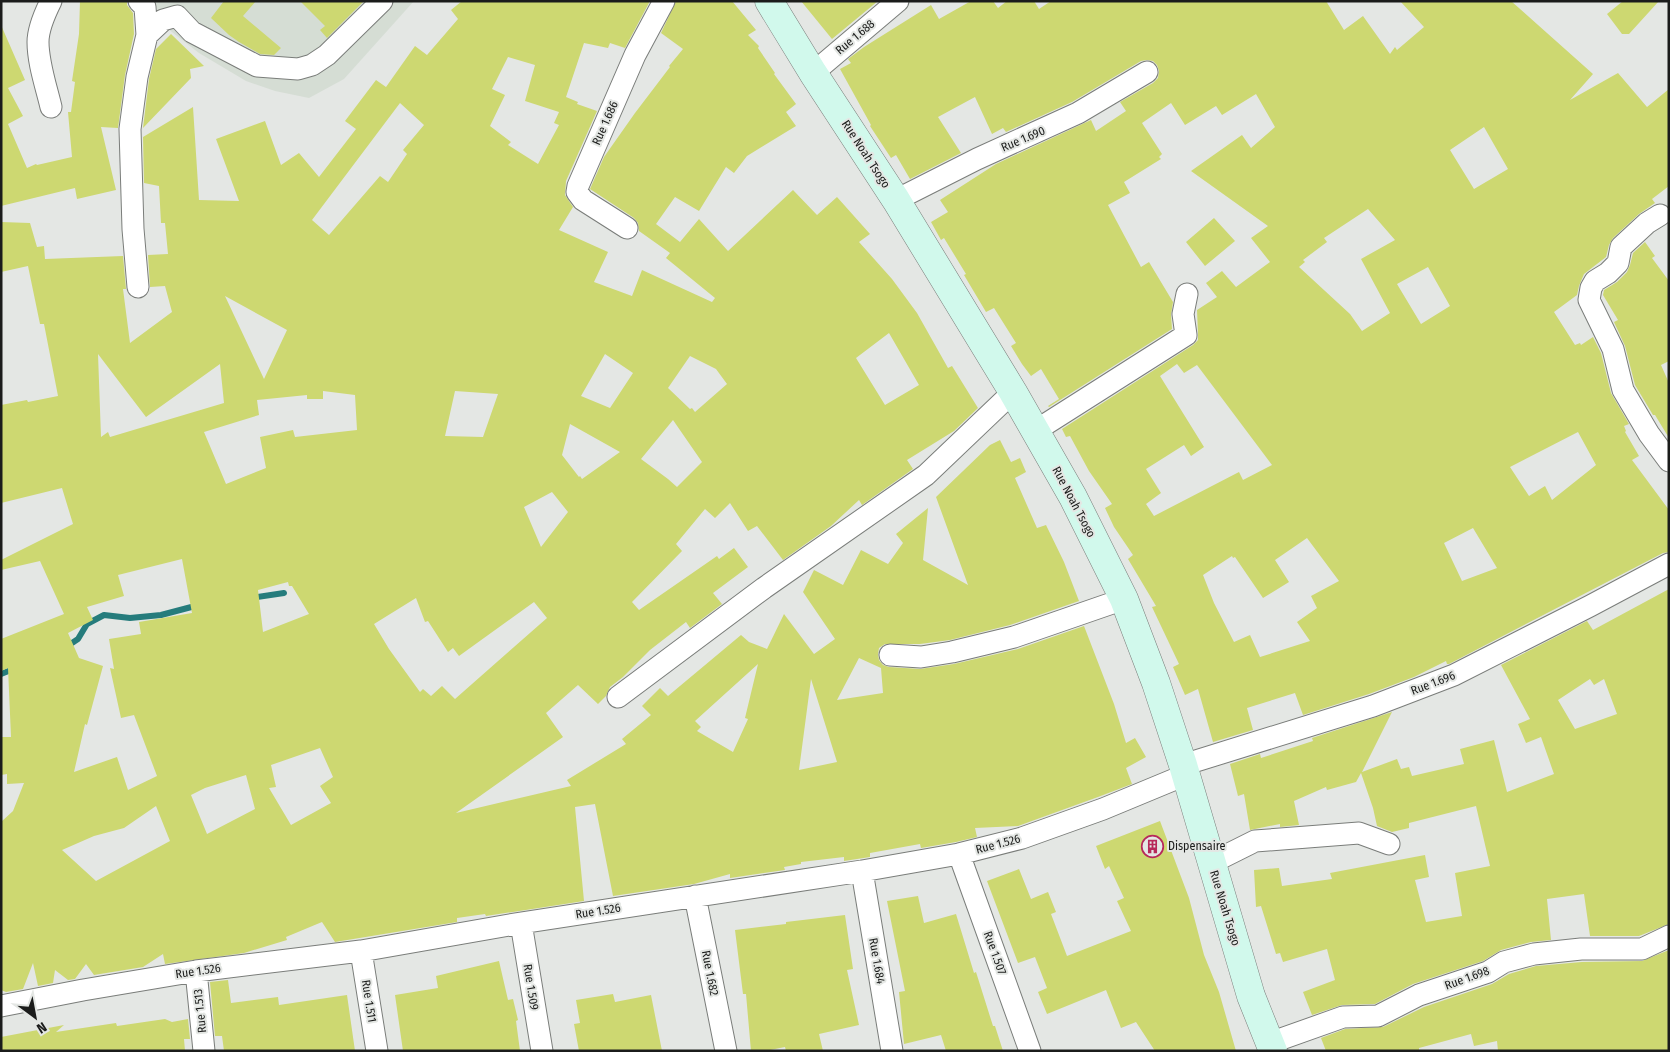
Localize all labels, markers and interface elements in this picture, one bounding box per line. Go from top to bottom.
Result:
street label: Rue 1.688 [833,17,877,57]
street label: Rue 1.686 [589,99,621,147]
street label: Rue Noah Tsogo [839,117,893,191]
street label: Rue 1.690 [999,123,1047,155]
street label: Rue Noah Tsogo [1049,464,1099,540]
street label: Rue 1.696 [1409,668,1457,698]
street label: Rue 1.526 [974,831,1022,857]
building icon: Dispensaire [1140,834,1164,858]
place label: Dispensaire [1168,839,1226,853]
street label: Rue Noah Tsogo [1207,869,1243,947]
street label: Rue 1.526 [574,901,622,921]
street label: Rue 1.507 [981,929,1009,977]
street label: Rue 1.684 [866,937,888,985]
street label: Rue 1.682 [699,949,721,997]
street label: Rue 1.526 [174,961,222,981]
street label: Rue 1.509 [520,963,542,1011]
street label: Rue 1.698 [1443,964,1491,992]
street label: Rue 1.511 [359,979,379,1023]
street label: Rue 1.513 [191,988,209,1034]
north arrow [10,992,60,1042]
text: N [34,1018,50,1037]

